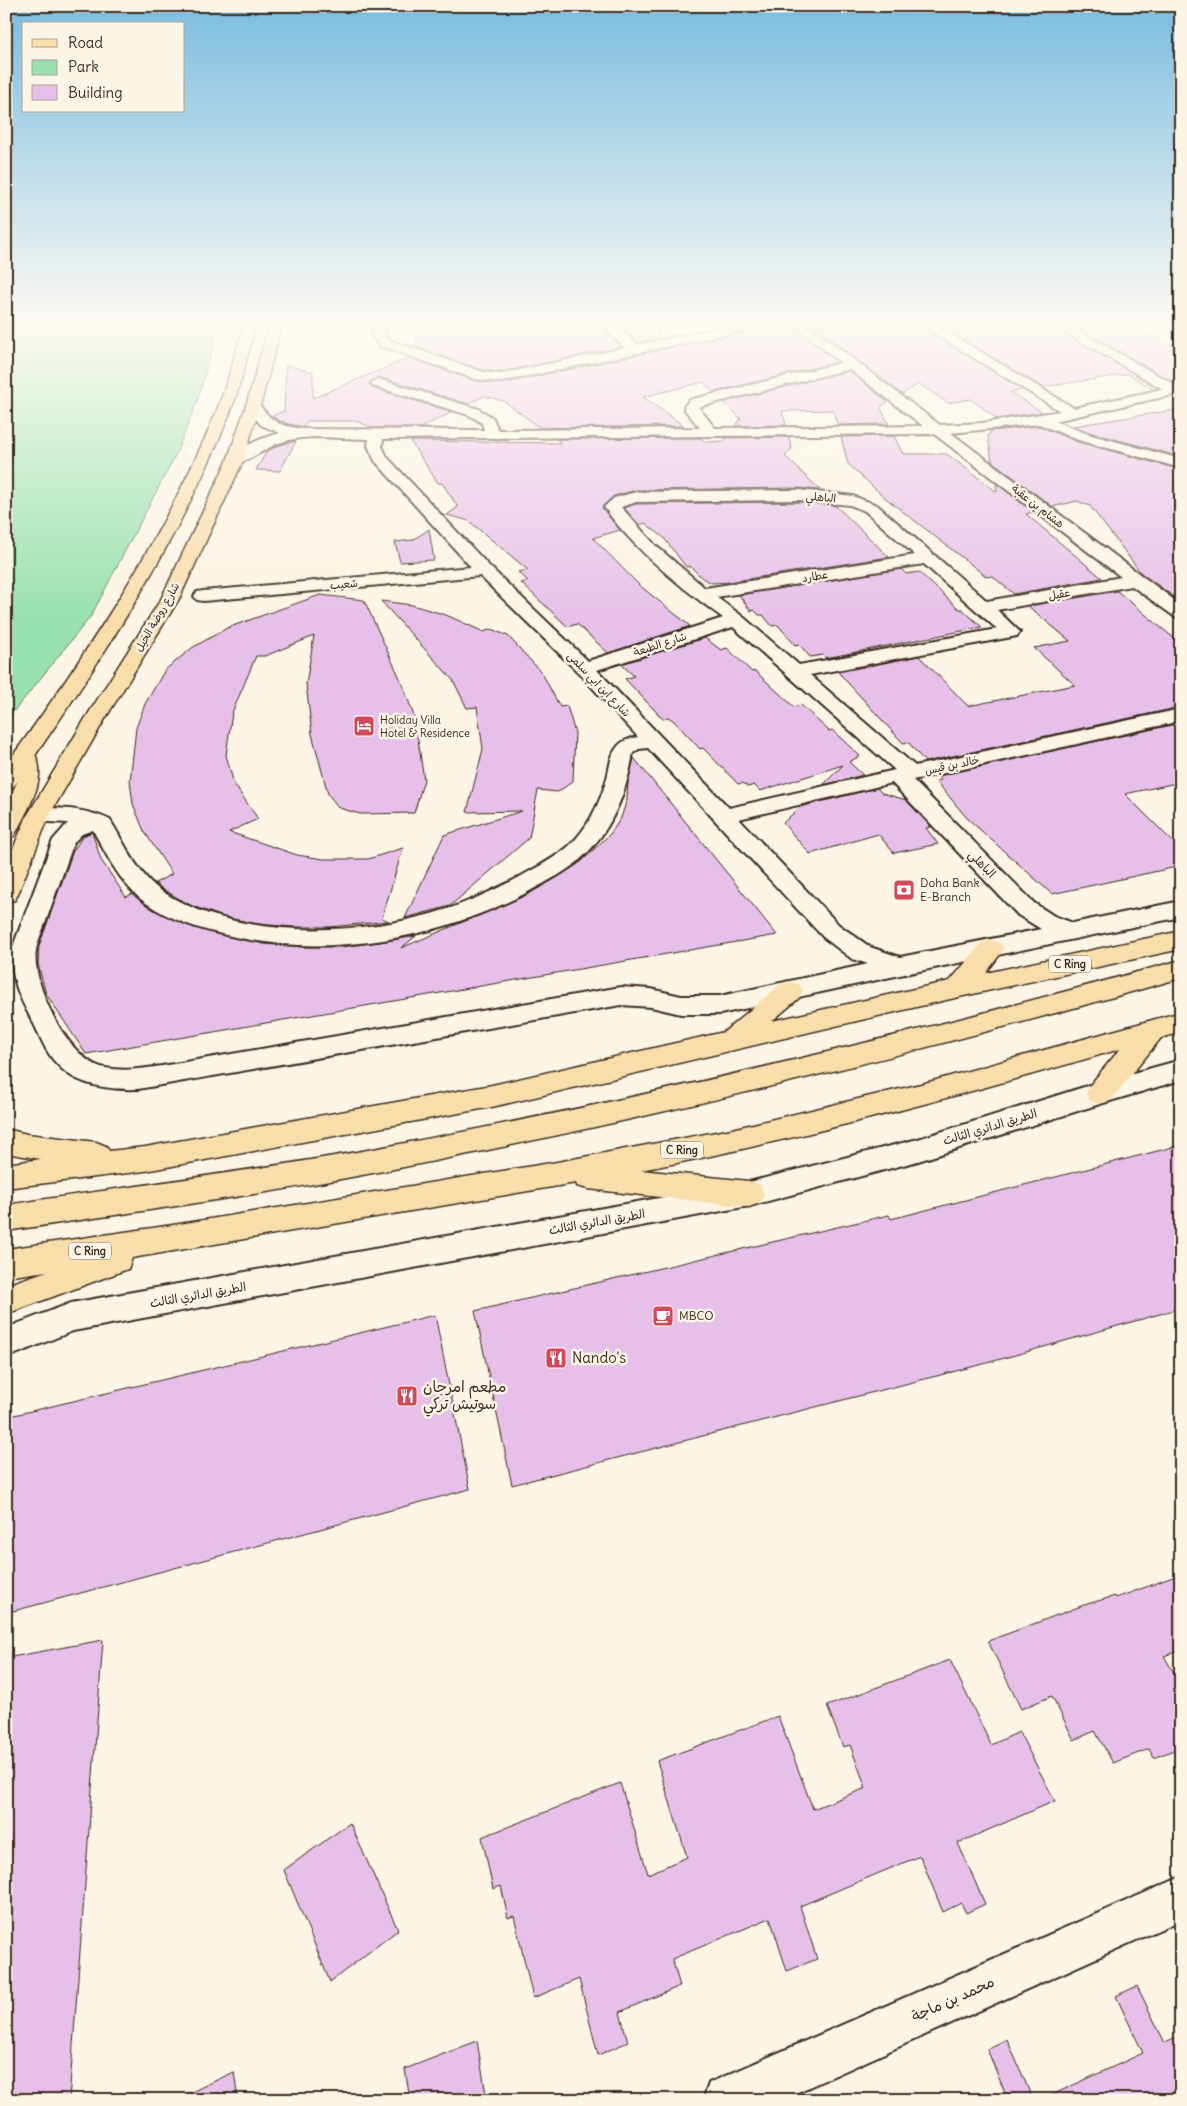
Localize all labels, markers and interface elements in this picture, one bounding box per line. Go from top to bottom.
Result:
legend [22,22,185,112]
text: Road [68,33,103,52]
text: Park [68,57,99,76]
text: Building [68,83,123,102]
street label: هشام بن عقبة [1008,481,1067,532]
street label: الباهلي [805,489,837,509]
street label: عطارد [801,567,829,585]
street label: شعيب [329,576,359,593]
street label: شارع روضة الخيل [132,580,184,655]
street label: عقيل [1047,585,1071,603]
street label: شارع الطبعة [632,629,689,661]
street label: شارع ابن ابي سلمى [562,649,633,722]
place label: Holiday Villa Hotel & Residence [380,713,470,740]
hotel icon: Holiday Villa Hotel & Residence [352,714,376,738]
street label: خالد بن قيس [923,752,981,779]
street label: الباهلي [963,847,999,884]
place label: Doha Bank E-Branch [920,875,980,904]
bank icon: Doha Bank E-Branch [892,878,916,902]
road number: C Ring [1049,956,1091,972]
street label: الطريق الدائري الثالث [941,1105,1039,1150]
road number: C Ring [661,1142,703,1158]
street label: الطريق الدائري الثالث [548,1206,647,1239]
road number: C Ring [69,1242,111,1260]
street label: الطريق الدائري الثالث [149,1279,248,1312]
cafe icon: MBCO [651,1304,675,1328]
place label: MBCO [679,1308,714,1323]
restaurant icon: Nando's [544,1346,568,1370]
place label: Nando's [572,1348,626,1367]
place label: مطعم امرجان سوتيش تركي [423,1377,506,1417]
restaurant icon: مطعم امرجان سوتيش تركي [395,1384,419,1408]
street label: محمد بن ماجة [908,1972,997,2025]

